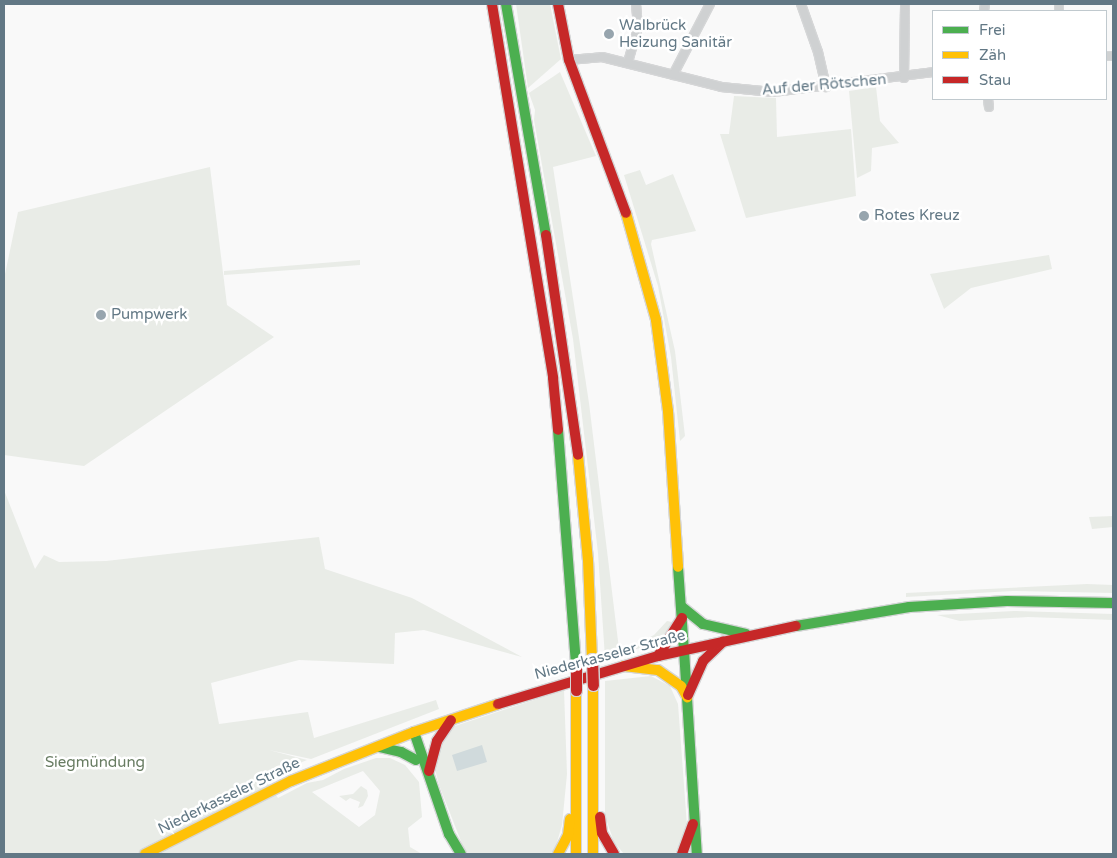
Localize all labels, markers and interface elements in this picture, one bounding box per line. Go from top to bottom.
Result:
legend [932,10,1107,100]
place label: Walbrück Heizung Sanitär [619,16,732,51]
text: Frei [979,21,1005,39]
marker: Walbrück Heizung Sanitär [603,28,615,40]
text: Zäh [979,46,1006,64]
street label: Auf der Rötschen [761,71,887,99]
text: Stau [979,71,1011,89]
place label: Rotes Kreuz [874,207,960,225]
marker: Rotes Kreuz [858,210,870,222]
place label: Pumpwerk [111,306,187,324]
marker: Pumpwerk [95,309,107,321]
street label: Niederkasseler Straße [533,626,687,684]
park label: Siegmündung [45,754,145,772]
street label: Niederkasseler Straße [155,754,303,838]

